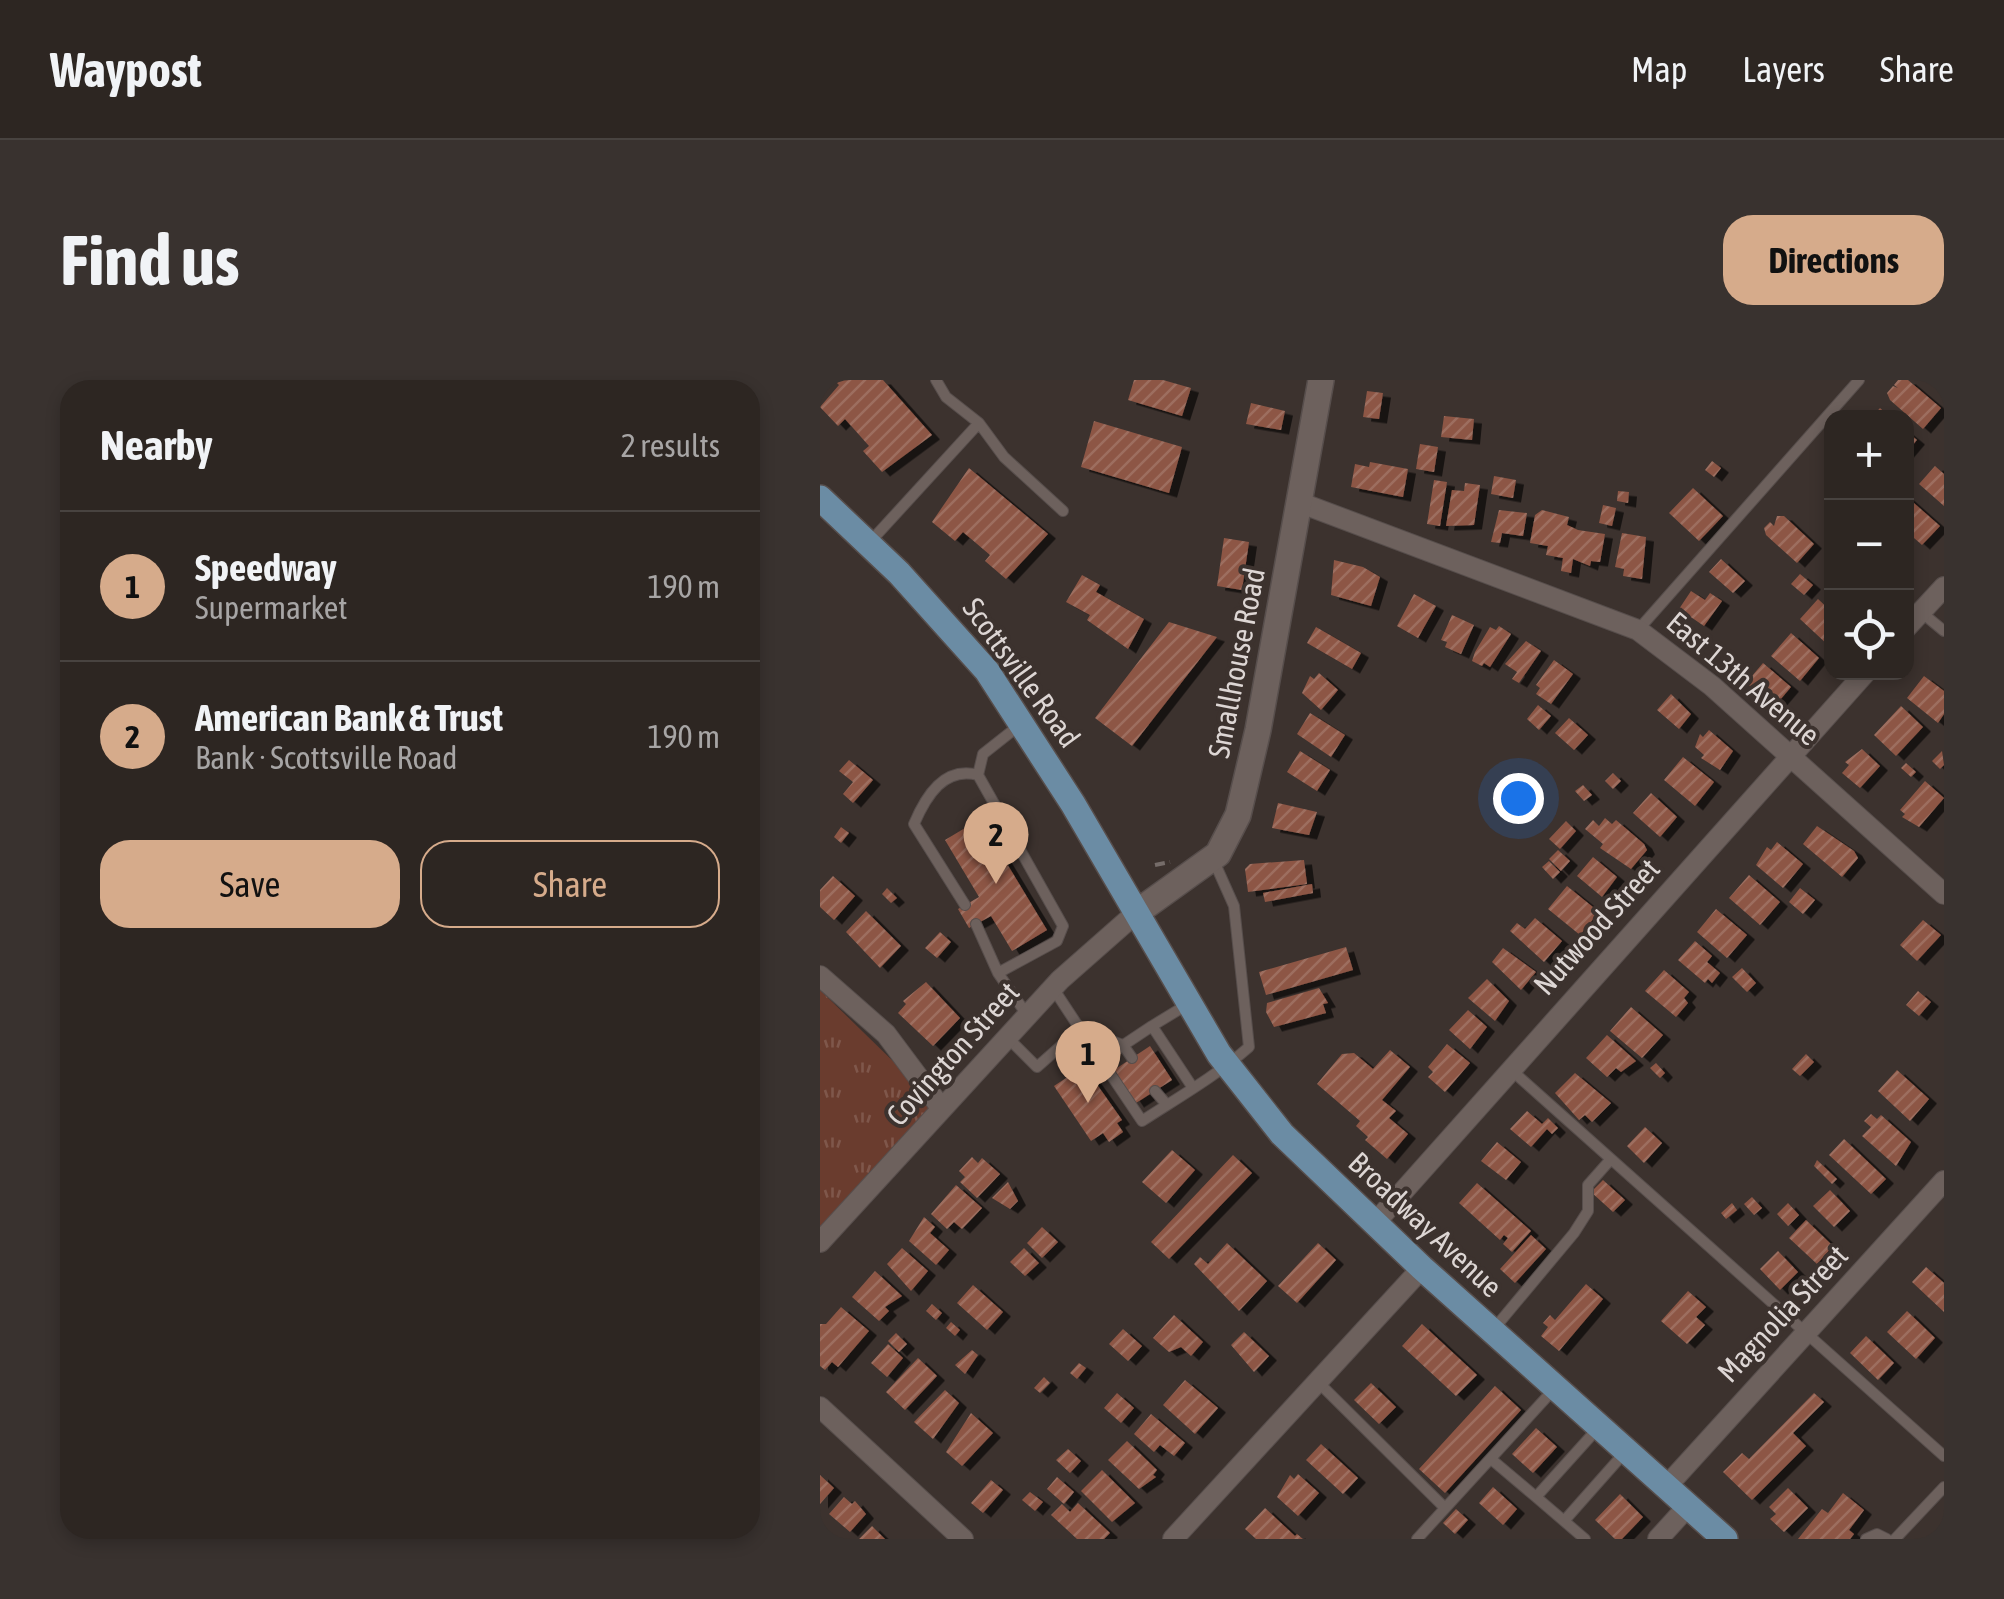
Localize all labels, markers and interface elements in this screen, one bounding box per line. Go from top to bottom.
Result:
text: Waypost [50,42,202,97]
text: Map [1631,49,1687,89]
text: Layers [1742,49,1825,89]
text: Share [1880,49,1954,89]
button: Directions [1723,215,1944,305]
text: Find us [60,220,240,300]
map controls [1824,410,1914,680]
button: + [1824,410,1914,500]
text: Nearby [100,421,213,469]
text: 2 results [621,427,720,464]
button: − [1824,500,1914,590]
text: Speedway [195,546,337,589]
street label: Smallhouse Road [1201,565,1271,761]
text: 1 [125,568,140,605]
text: 190 m [647,568,720,605]
text: Supermarket [195,589,348,626]
button: locate [1824,590,1914,680]
street label: Scottsville Road [956,591,1087,753]
street label: East 13th Avenue [1660,605,1827,752]
text: American Bank & Trust [195,696,503,739]
text: 2 [125,718,140,755]
text: 190 m [647,718,720,755]
text: Bank · Scottsville Road [195,739,458,776]
your location [1493,773,1544,824]
pin: 2 [964,802,1028,884]
button: Save [100,840,400,928]
button: Share [420,840,720,928]
street label: Nutwood Street [1526,851,1666,1001]
street label: Covington Street [879,975,1025,1132]
pin: 1 [1056,1020,1120,1103]
street label: Broadway Avenue [1342,1145,1509,1304]
street label: Magnolia Street [1710,1238,1854,1389]

